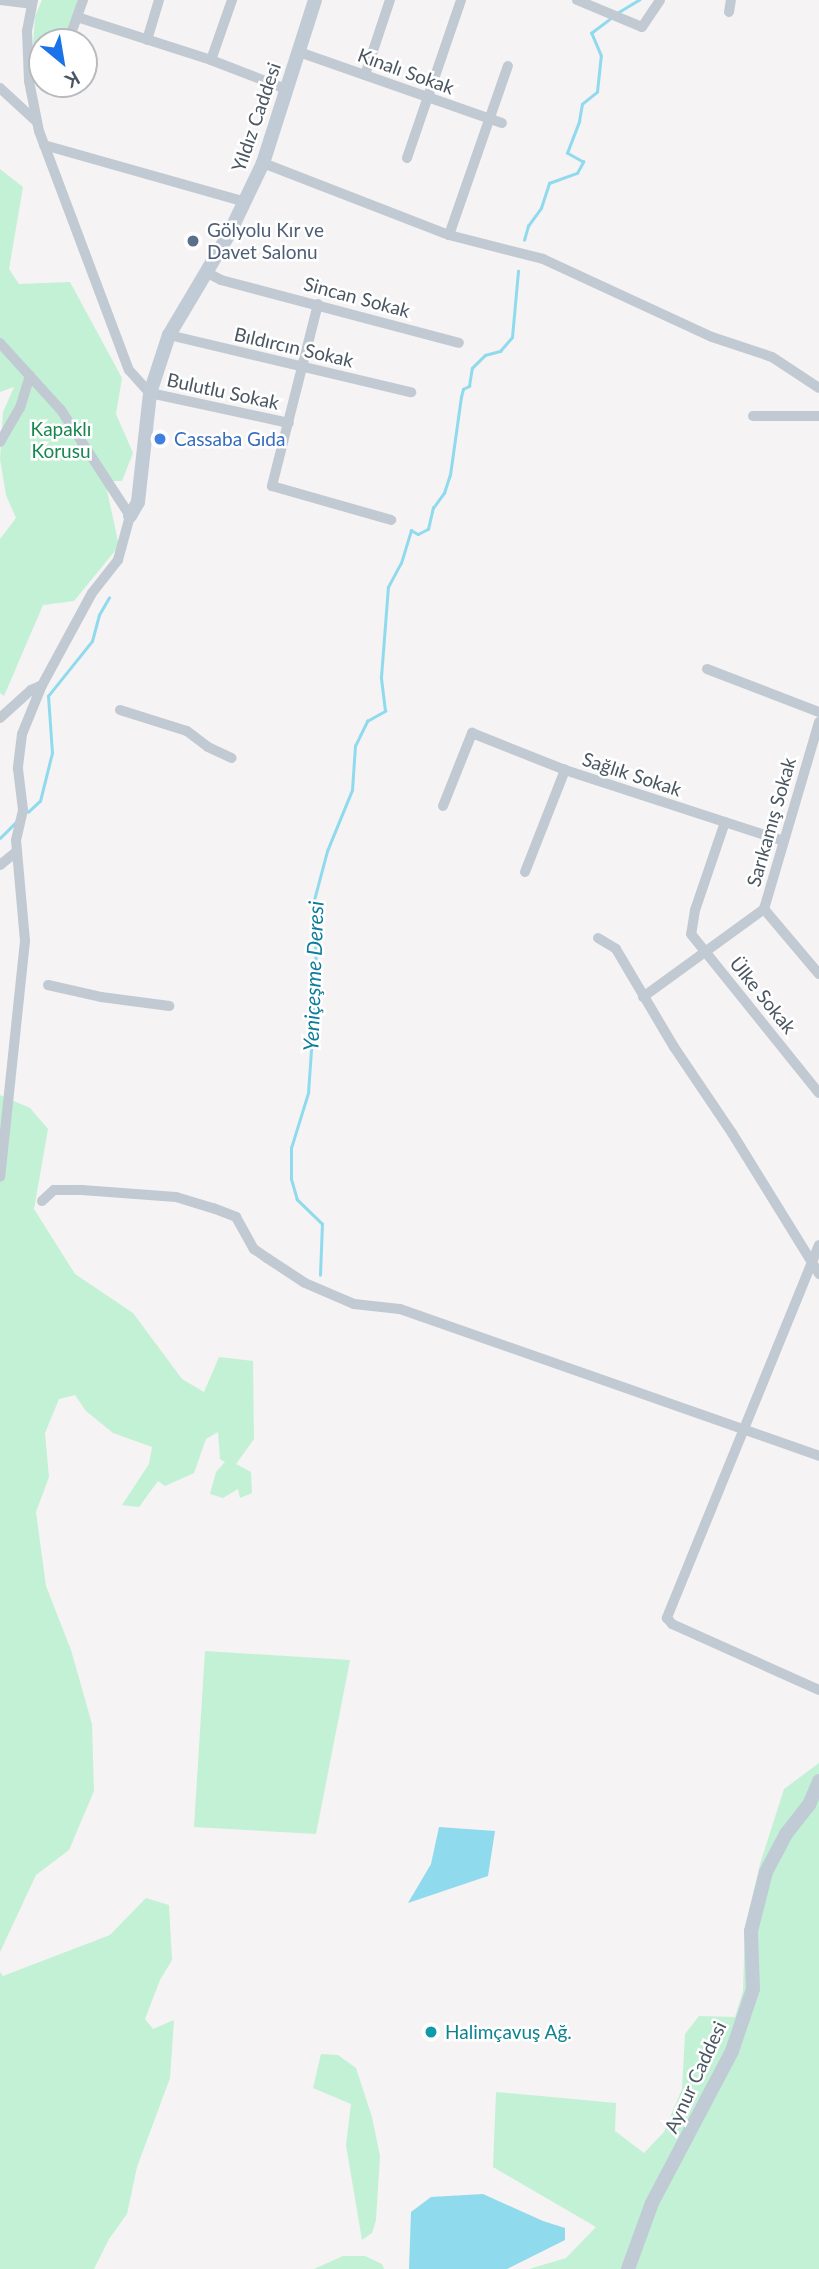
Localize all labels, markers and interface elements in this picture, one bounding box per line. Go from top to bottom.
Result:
north arrow [28,28,98,98]
street label: Kınalı Sokak [355,43,457,99]
street label: Yıldız Caddesi [227,59,285,175]
text: K [61,67,84,93]
place label: Gölyolu Kır ve Davet Salonu [207,219,325,263]
marker: Gölyolu Kır ve Davet Salonu [185,233,201,249]
street label: Sincan Sokak [301,272,413,322]
street label: Bıldırcın Sokak [232,322,356,372]
street label: Bulutlu Sokak [165,368,281,414]
park label: Kapaklı Korusu [31,418,91,462]
place label: Cassaba Gıda [174,428,285,450]
marker: Cassaba Gıda [152,431,168,447]
street label: Sağlık Sokak [580,747,684,801]
street label: Sarıkamış Sokak [742,755,800,889]
water label: Yeniçeşme Deresi [298,900,328,1052]
street label: Ülke Sokak [725,952,801,1038]
street label: Aynur Caddesi [659,2017,731,2137]
place label: Halimçavuş Ağ. [445,2021,572,2043]
marker: Halimçavuş Ağ. [423,2024,439,2040]

